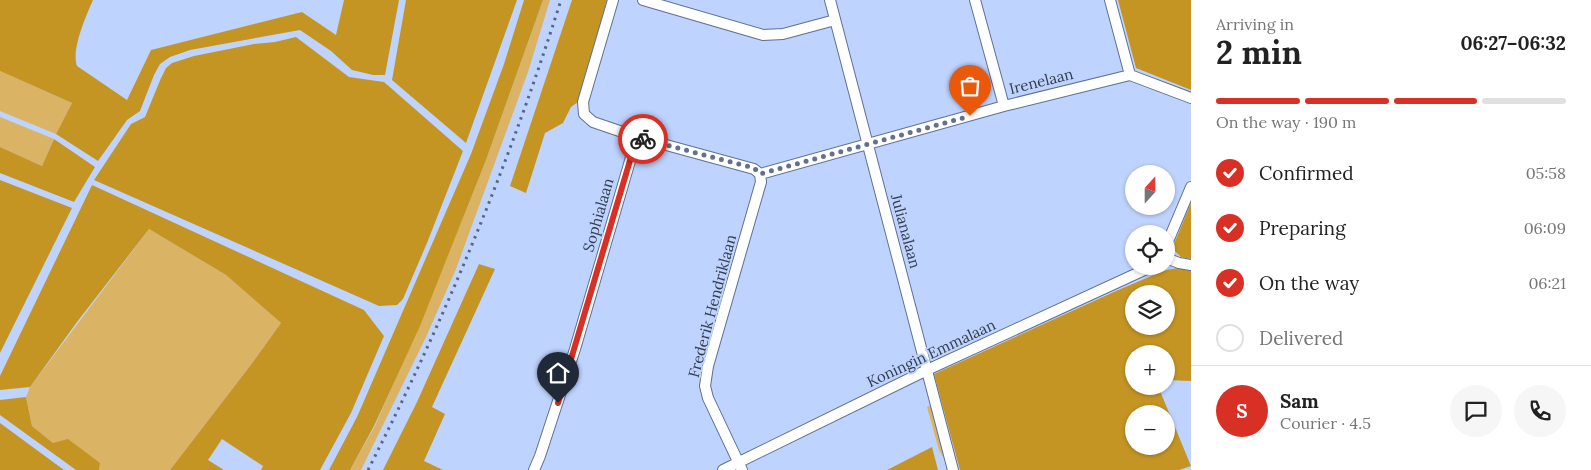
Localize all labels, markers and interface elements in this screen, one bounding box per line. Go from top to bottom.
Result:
text: Arriving in [1216,14,1294,34]
text: 06:27–06:32 [1460,31,1566,55]
text: 2 min [1216,32,1302,73]
street label: Irenelaan [1007,64,1075,98]
pin [949,65,991,116]
icon: bag [956,72,984,100]
text: On the way · 190 m [1216,112,1356,132]
courier [618,114,668,164]
icon: bike [629,125,657,153]
icon: check [1216,159,1244,187]
text: Confirmed [1259,161,1354,185]
text: 05:58 [1526,163,1566,183]
north arrow [1125,165,1175,215]
map controls [1125,165,1175,455]
street label: Sophialaan [578,176,618,254]
street label: Julianalaan [887,191,925,270]
icon: check [1216,214,1244,242]
text: Preparing [1259,216,1346,240]
text: 06:09 [1524,218,1566,238]
button: locate [1125,225,1175,275]
street label: Frederik Hendriklaan [684,232,740,380]
icon: check [1216,269,1244,297]
text: On the way [1259,271,1359,295]
text: 06:21 [1528,273,1566,293]
button: layers [1125,285,1175,335]
street label: Koningin Emmalaan [864,315,998,391]
text: Delivered [1259,326,1343,350]
button: + [1125,345,1175,395]
pin [537,352,579,403]
icon: home [544,359,572,387]
button: chat [1450,385,1502,437]
button: phone [1514,385,1566,437]
text: Sam [1280,389,1319,413]
text: S [1236,399,1248,423]
button: − [1125,405,1175,455]
text: Courier · 4.5 [1280,413,1371,433]

